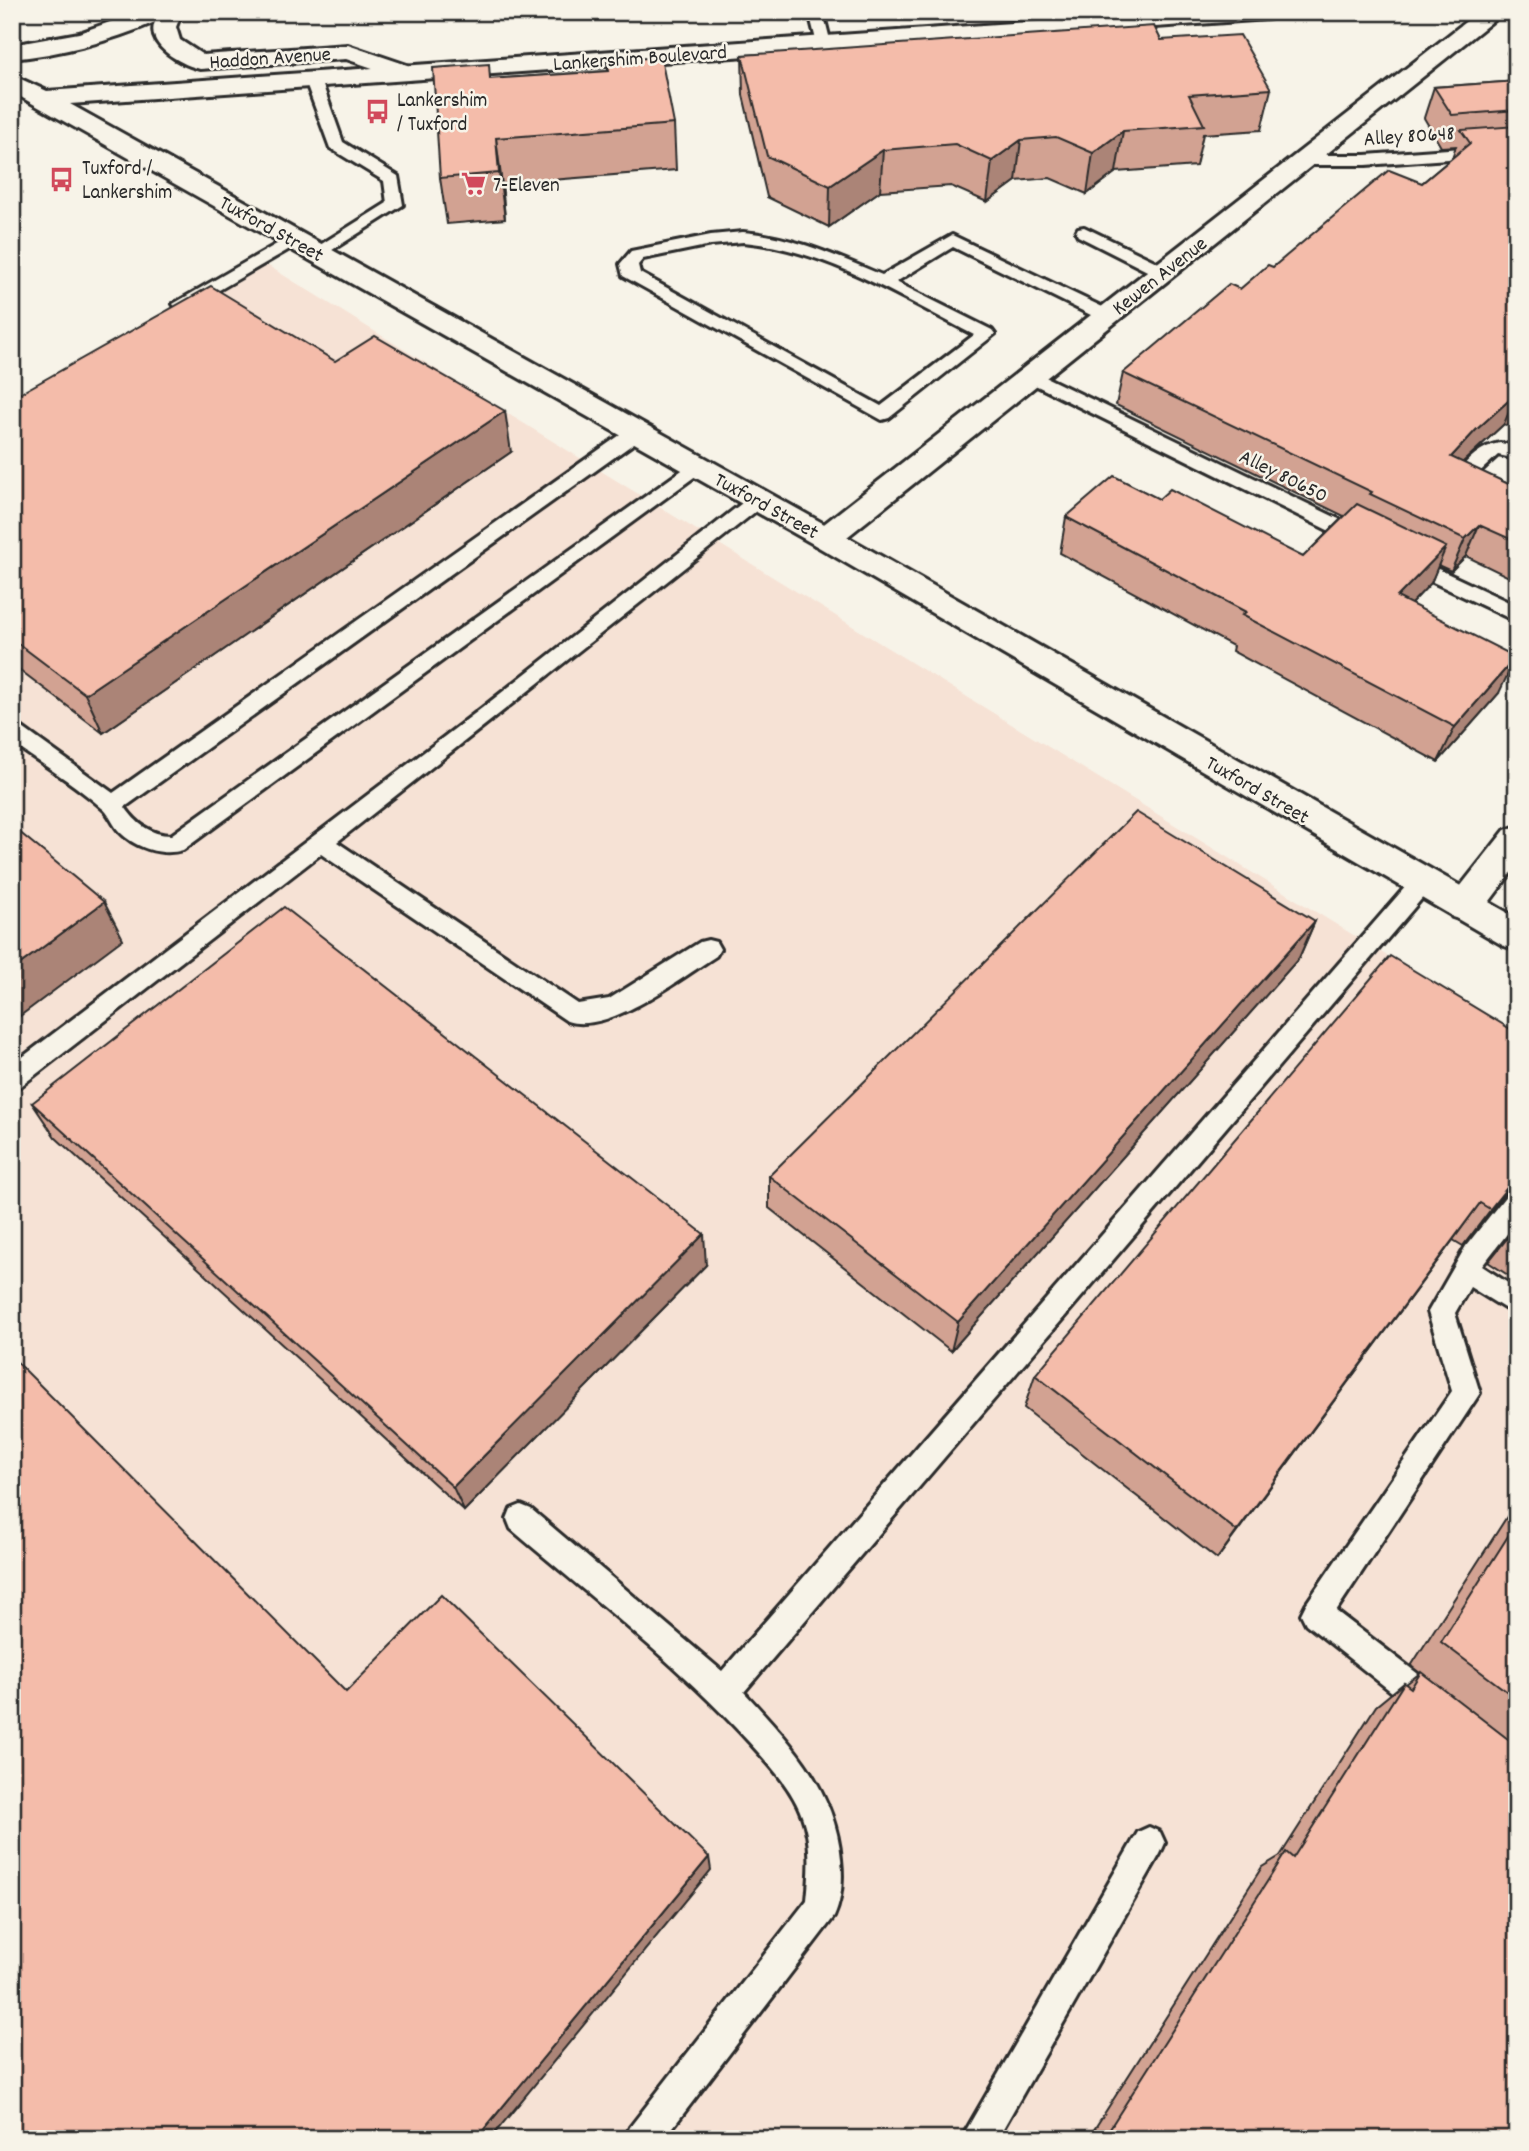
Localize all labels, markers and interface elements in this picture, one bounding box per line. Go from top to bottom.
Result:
street label: Lankershim Boulevard [552,39,728,81]
street label: Haddon Avenue [208,41,332,79]
place label: Lankershim / Tuxford [397,87,488,141]
bus stop icon: Lankershim / Tuxford [363,97,391,125]
street label: Alley 80648 [1363,120,1456,156]
place label: Tuxford / Lankershim [82,155,173,209]
bus stop icon: Tuxford / Lankershim [48,165,76,193]
supermarket icon: 7-Eleven [459,170,487,198]
place label: 7-Eleven [493,172,560,202]
street label: Tuxford Street [213,190,329,272]
street label: Kewen Avenue [1107,231,1215,324]
street label: Alley 80650 [1233,443,1332,512]
street label: Tuxford Street [708,467,824,549]
street label: Tuxford Street [1199,750,1314,834]

